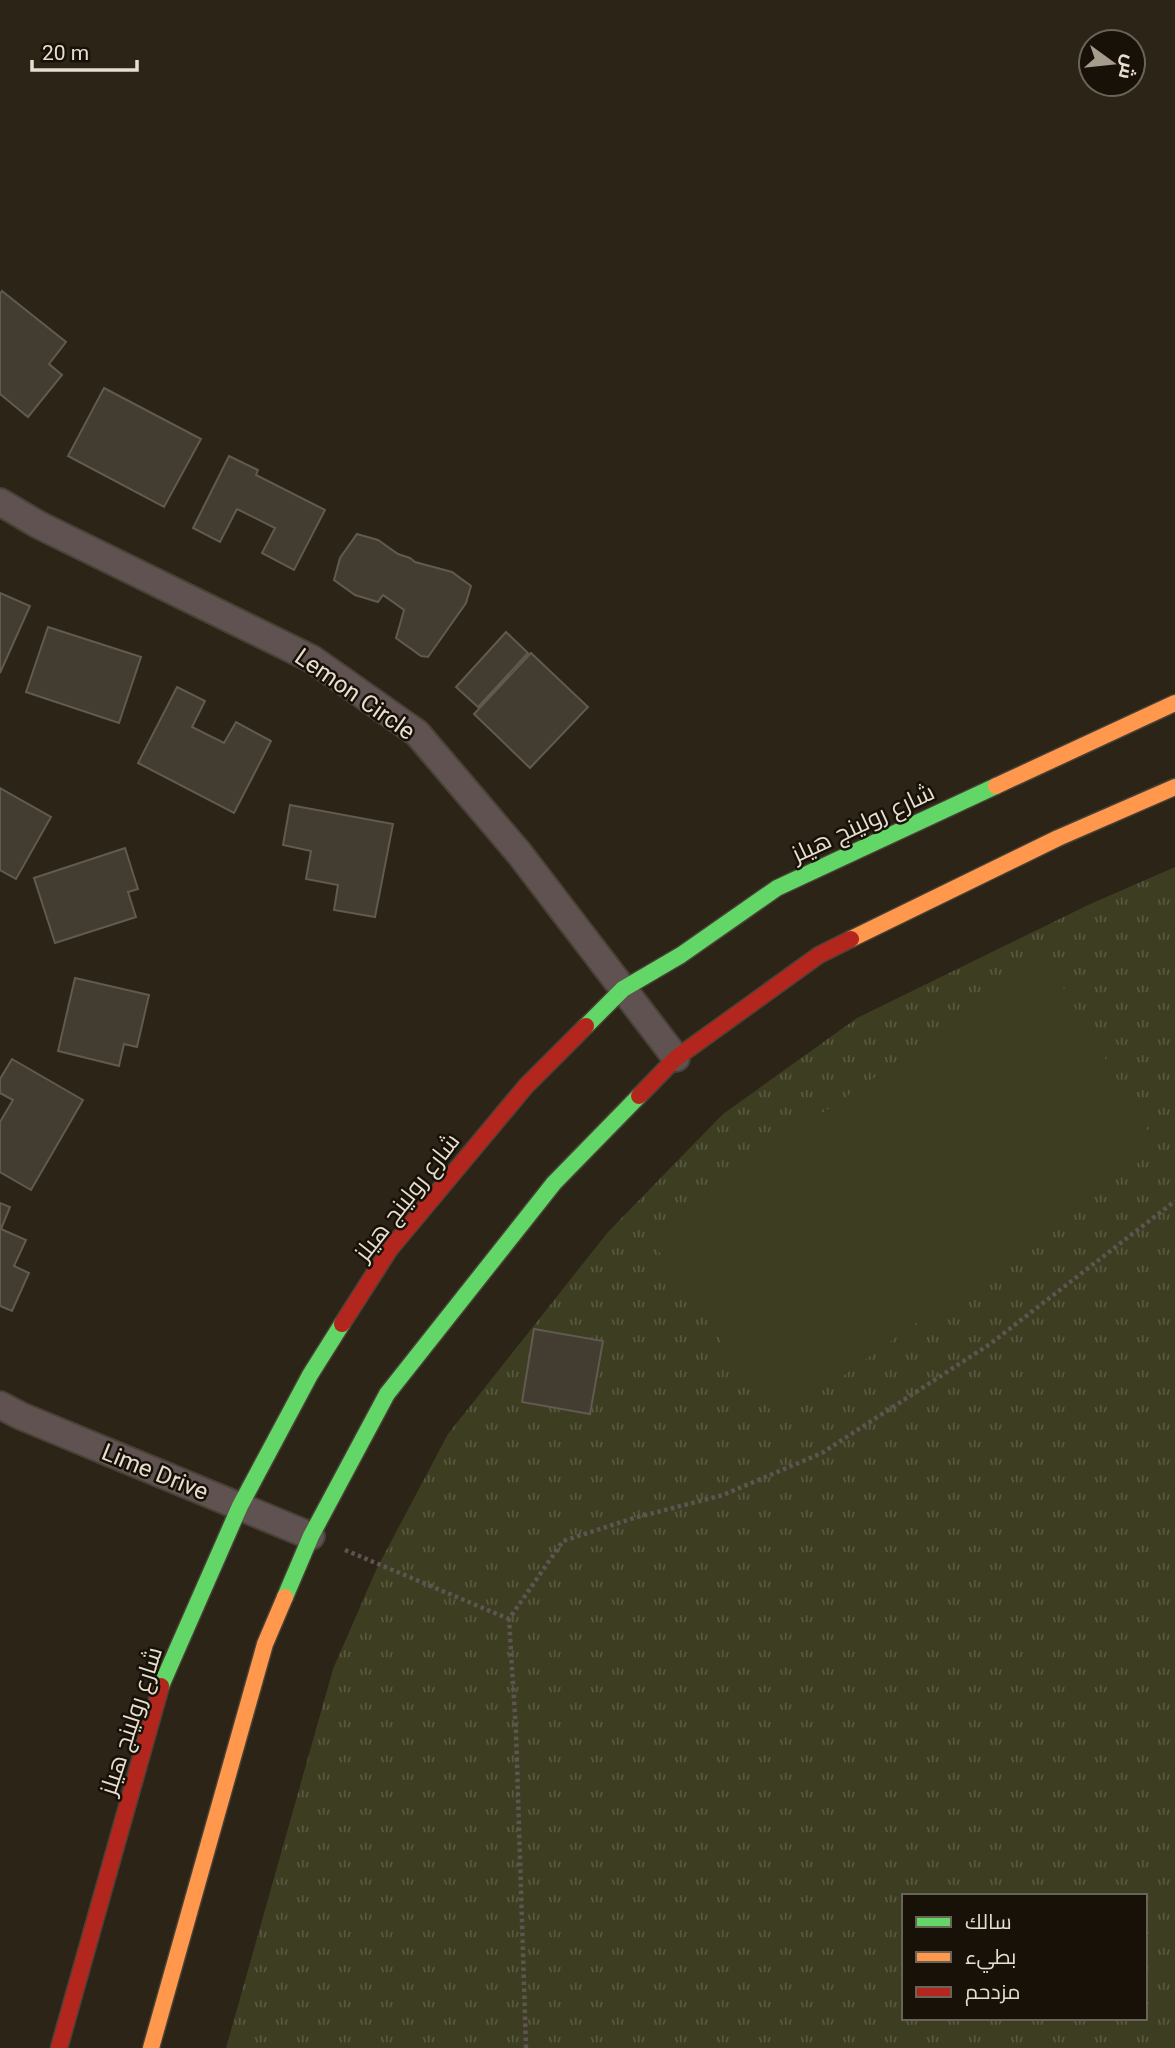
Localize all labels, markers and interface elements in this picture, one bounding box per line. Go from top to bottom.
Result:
scale bar [32,28,136,72]
north arrow [1077,28,1147,98]
text: 20 m [42,41,89,65]
text: ش [1114,53,1142,82]
street label: Lemon Circle [290,642,420,746]
street label: شارع رولينج هيلز [785,778,940,871]
street label: شارع رولينج هيلز [347,1128,467,1269]
street label: Lime Drive [98,1438,212,1506]
street label: شارع رولينج هيلز [93,1643,170,1801]
legend [902,1894,1147,2020]
text: سالك [965,1910,1012,1934]
text: بطيء [965,1945,1016,1973]
text: مزدحم [965,1980,1020,2006]

